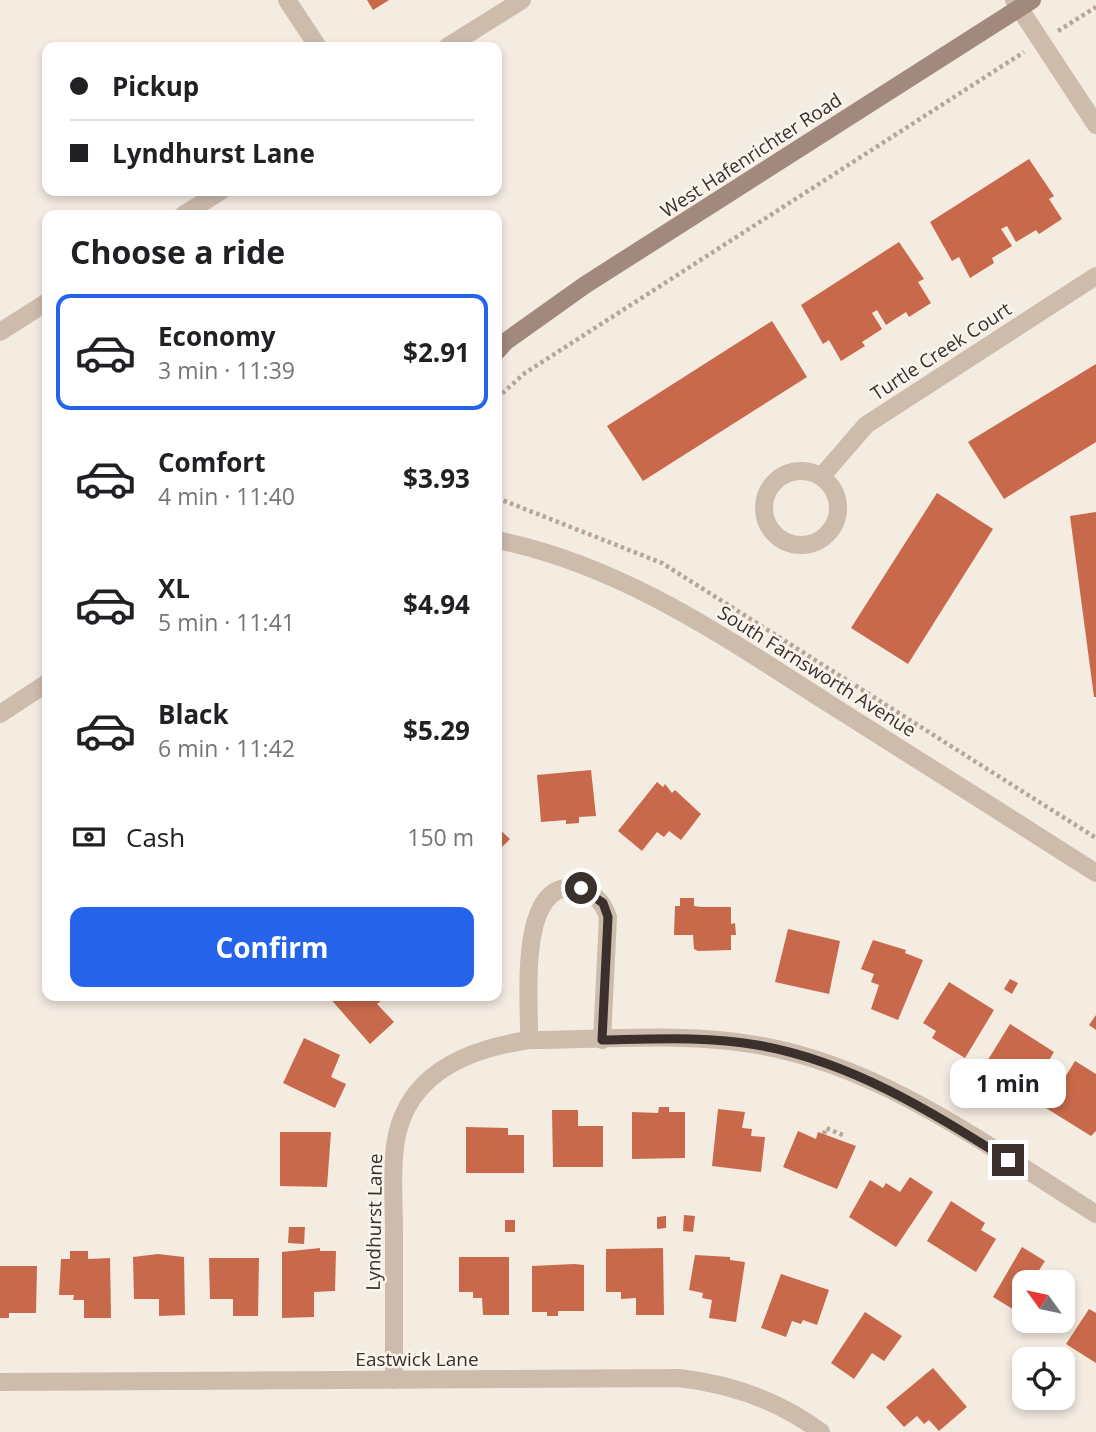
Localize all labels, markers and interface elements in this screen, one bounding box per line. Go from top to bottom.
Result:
text: Pickup [112,68,199,104]
street label: West Hafenrichter Road [655,87,847,223]
text: Lyndhurst Lane [112,135,315,171]
text: Choose a ride [70,230,285,273]
street label: Turtle Creek Court [866,296,1016,406]
text: Economy [158,318,276,354]
icon: car [74,321,137,384]
text: $2.91 [403,334,470,370]
text: 3 min · 11:39 [158,354,295,386]
text: Comfort [158,444,265,480]
icon: car [74,447,137,510]
text: $3.93 [403,460,470,496]
text: 4 min · 11:40 [158,480,295,512]
text: XL [158,570,190,606]
icon: car [74,573,137,636]
text: $4.94 [403,586,470,622]
street label: South Farnsworth Avenue [713,599,921,743]
text: 5 min · 11:41 [158,606,295,638]
text: Black [158,696,229,732]
icon: car [74,699,137,762]
text: $5.29 [403,712,470,748]
text: 6 min · 11:42 [158,732,295,764]
icon: cash [70,818,108,856]
text: Cash [126,819,185,855]
text: 150 m [407,821,474,853]
route start [565,872,597,904]
button: Confirm [70,907,474,987]
callout: 1 min [950,1058,1066,1108]
text: 1 min [976,1067,1040,1099]
route end [992,1144,1024,1176]
street label: Lyndhurst Lane [360,1153,388,1291]
north arrow [1012,1270,1074,1334]
map controls [1012,1270,1075,1410]
street label: Eastwick Lane [355,1346,479,1372]
button: locate [1012,1347,1075,1410]

